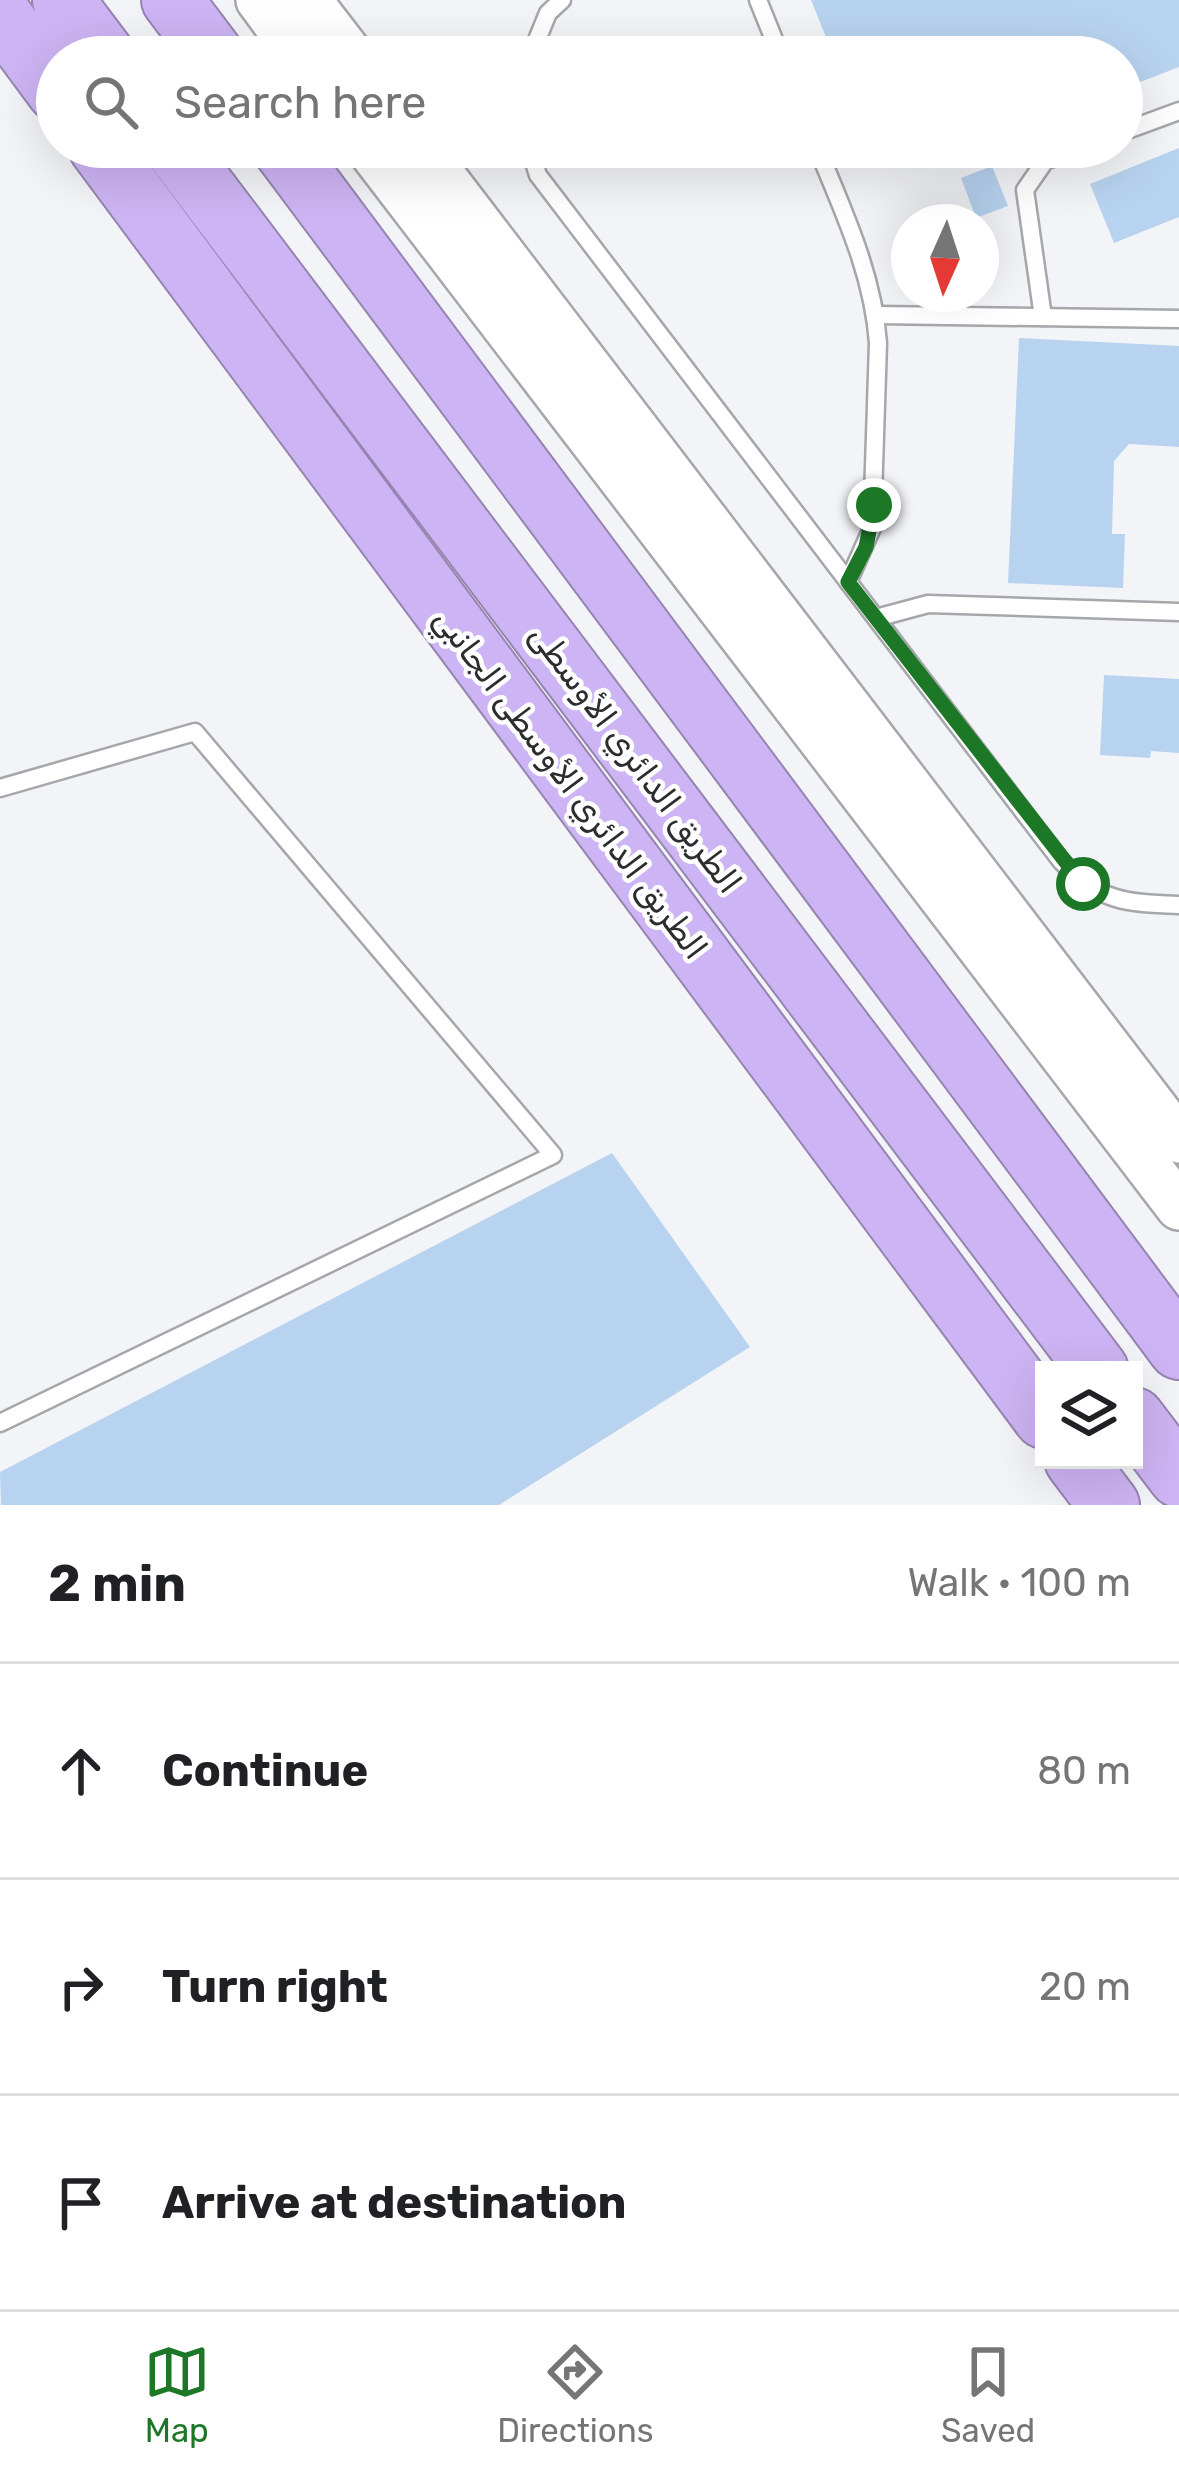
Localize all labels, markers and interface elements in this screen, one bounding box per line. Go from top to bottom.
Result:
search box [36,36,1143,168]
icon: search [78,69,144,135]
text: Search here [174,76,426,129]
north arrow [891,204,999,312]
route end [847,478,901,532]
street label: الطريق الدائري الأوسطى الجانبي [421,600,716,970]
street label: الطريق الدائري الأوسطى [519,616,750,903]
route start [1056,857,1110,911]
map controls [1035,1361,1143,1469]
button: layers [1035,1361,1143,1469]
text: 2 min [48,1553,186,1614]
text: Walk · 100 m [907,1560,1131,1606]
icon: ahead [48,1738,114,1804]
text: Continue [162,1744,368,1797]
text: 80 m [1037,1748,1131,1794]
icon: right [48,1954,114,2020]
text: Turn right [162,1960,388,2013]
text: 20 m [1039,1964,1131,2010]
icon: arrive [48,2170,114,2236]
text: Arrive at destination [162,2176,627,2229]
tab: Map [144,2339,210,2450]
tab: Directions [497,2339,654,2450]
tab: Saved [941,2339,1035,2450]

